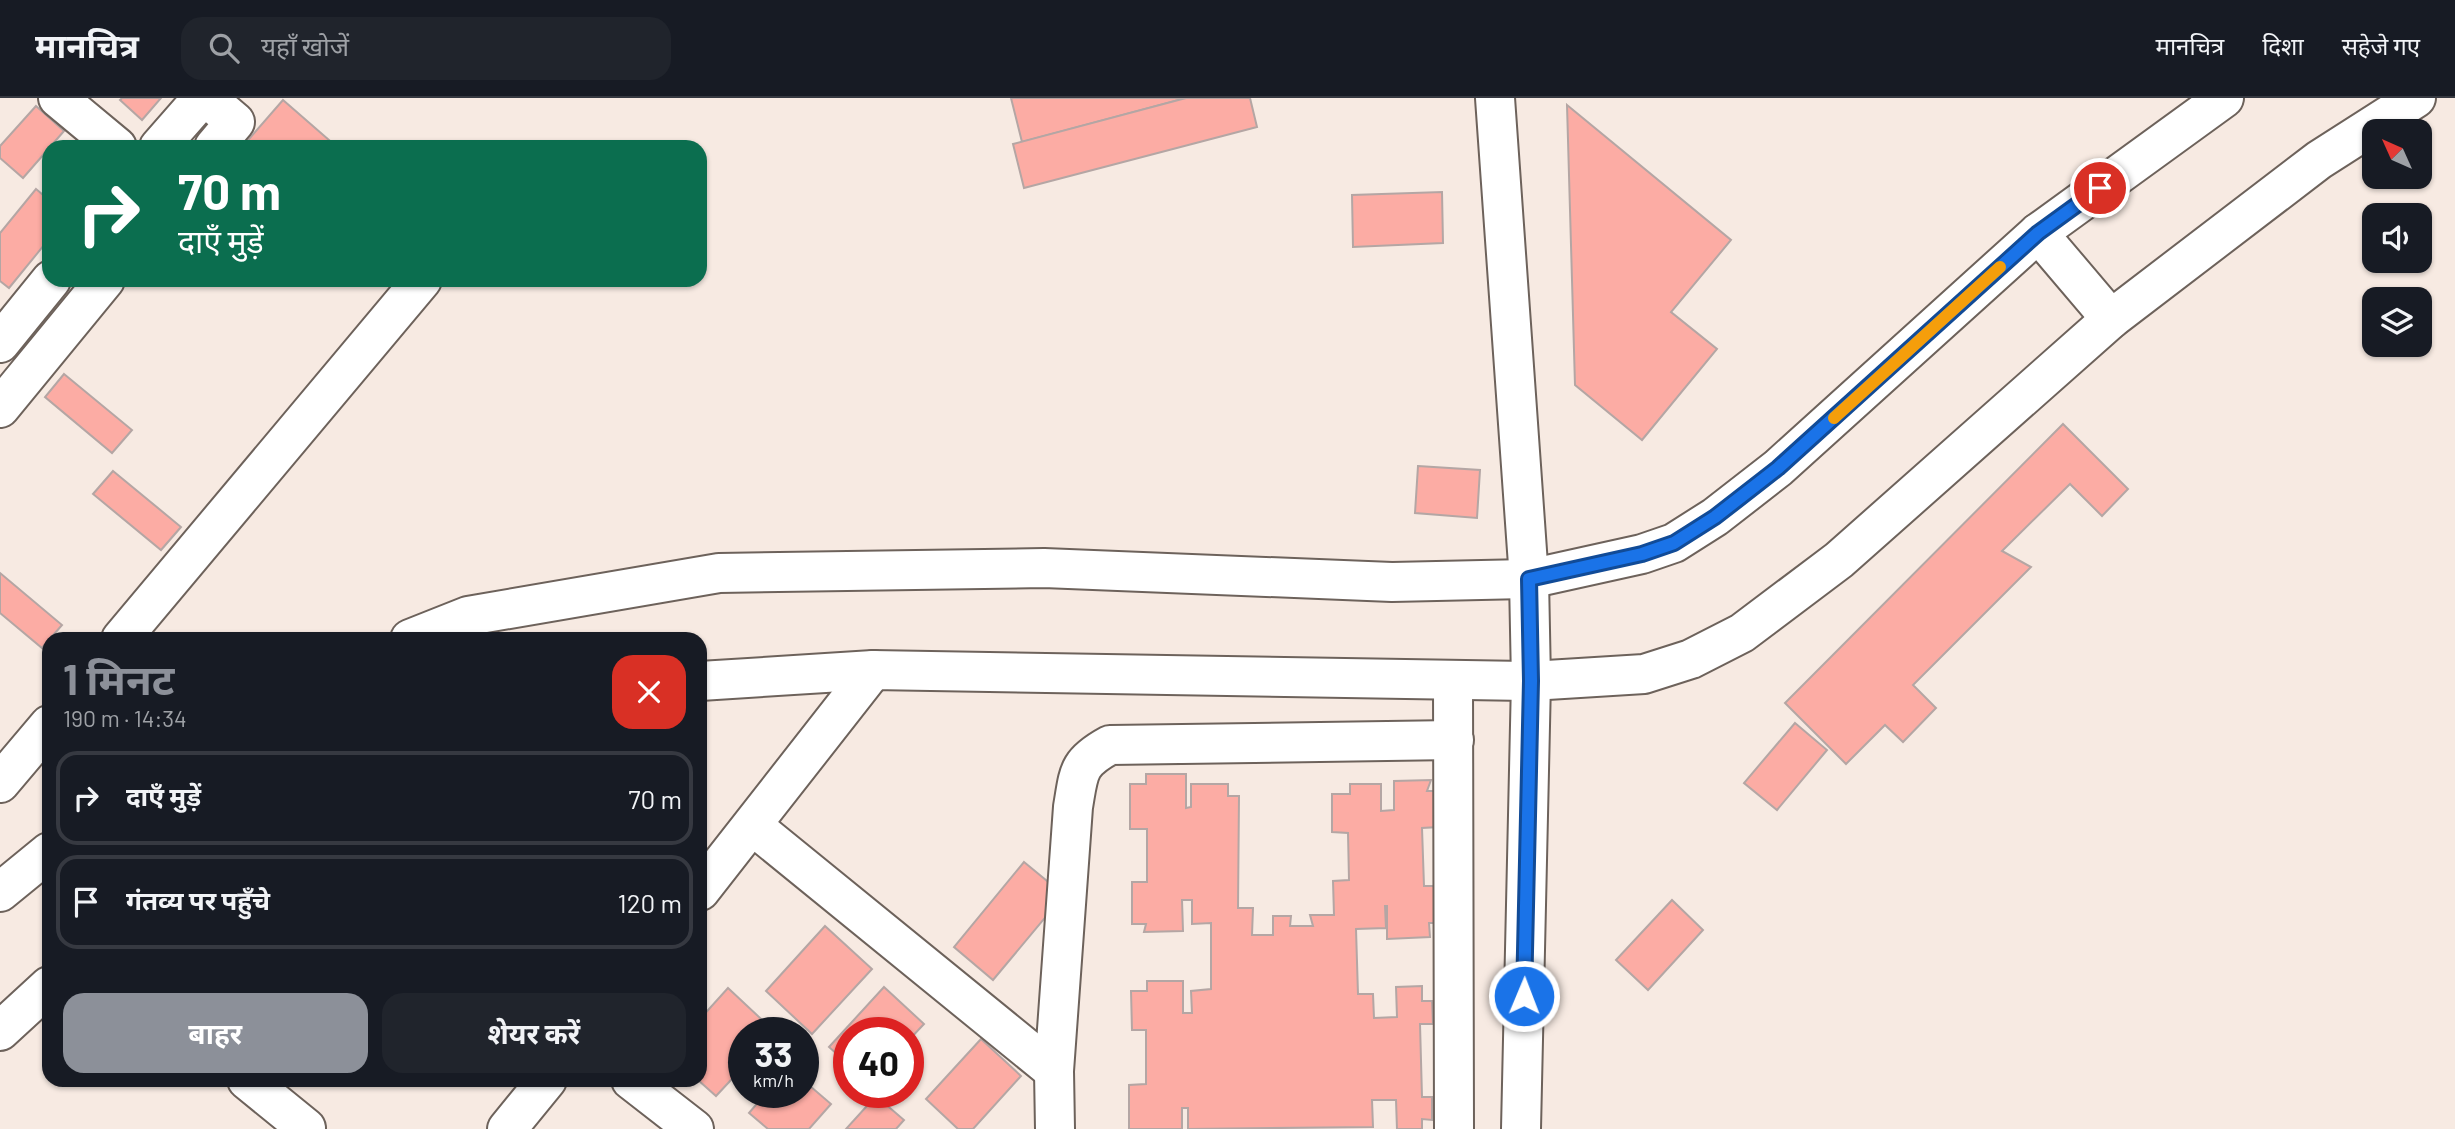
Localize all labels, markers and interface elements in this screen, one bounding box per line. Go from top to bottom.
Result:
search box [181,17,671,80]
text: मानचित्र [35,25,139,65]
icon: search [205,29,243,67]
text: यहाँ खोजें [261,30,349,61]
text: मानचित्र [2156,31,2224,60]
text: दिशा [2262,31,2304,60]
text: सहेजे गए [2342,31,2420,60]
north arrow [2362,119,2432,189]
map controls [2362,119,2432,357]
pin [2070,158,2130,218]
text: 70 m [178,161,281,220]
icon: right [63,168,154,259]
icon: arrive [2081,169,2119,207]
button: sound [2362,203,2432,273]
text: दाएँ मुड़ें [178,221,264,259]
button: layers [2362,287,2432,357]
text: 1 मिनट [63,653,174,703]
button: close [612,655,686,729]
text: 190 m · 14:34 [63,704,187,732]
icon: right [67,779,105,817]
text: दाएँ मुड़ें [126,780,201,811]
text: 70 m [628,783,682,814]
icon: arrive [67,883,105,921]
text: गंतव्य पर पहुँचे [126,884,270,915]
text: 120 m [618,887,682,918]
position arrow [1487,959,1561,1033]
button: बाहर [63,993,368,1073]
button: शेयर करें [382,993,686,1073]
speed limit sign: 40 [833,1017,924,1108]
text: 33 [755,1032,792,1074]
text: km/h [753,1069,794,1091]

